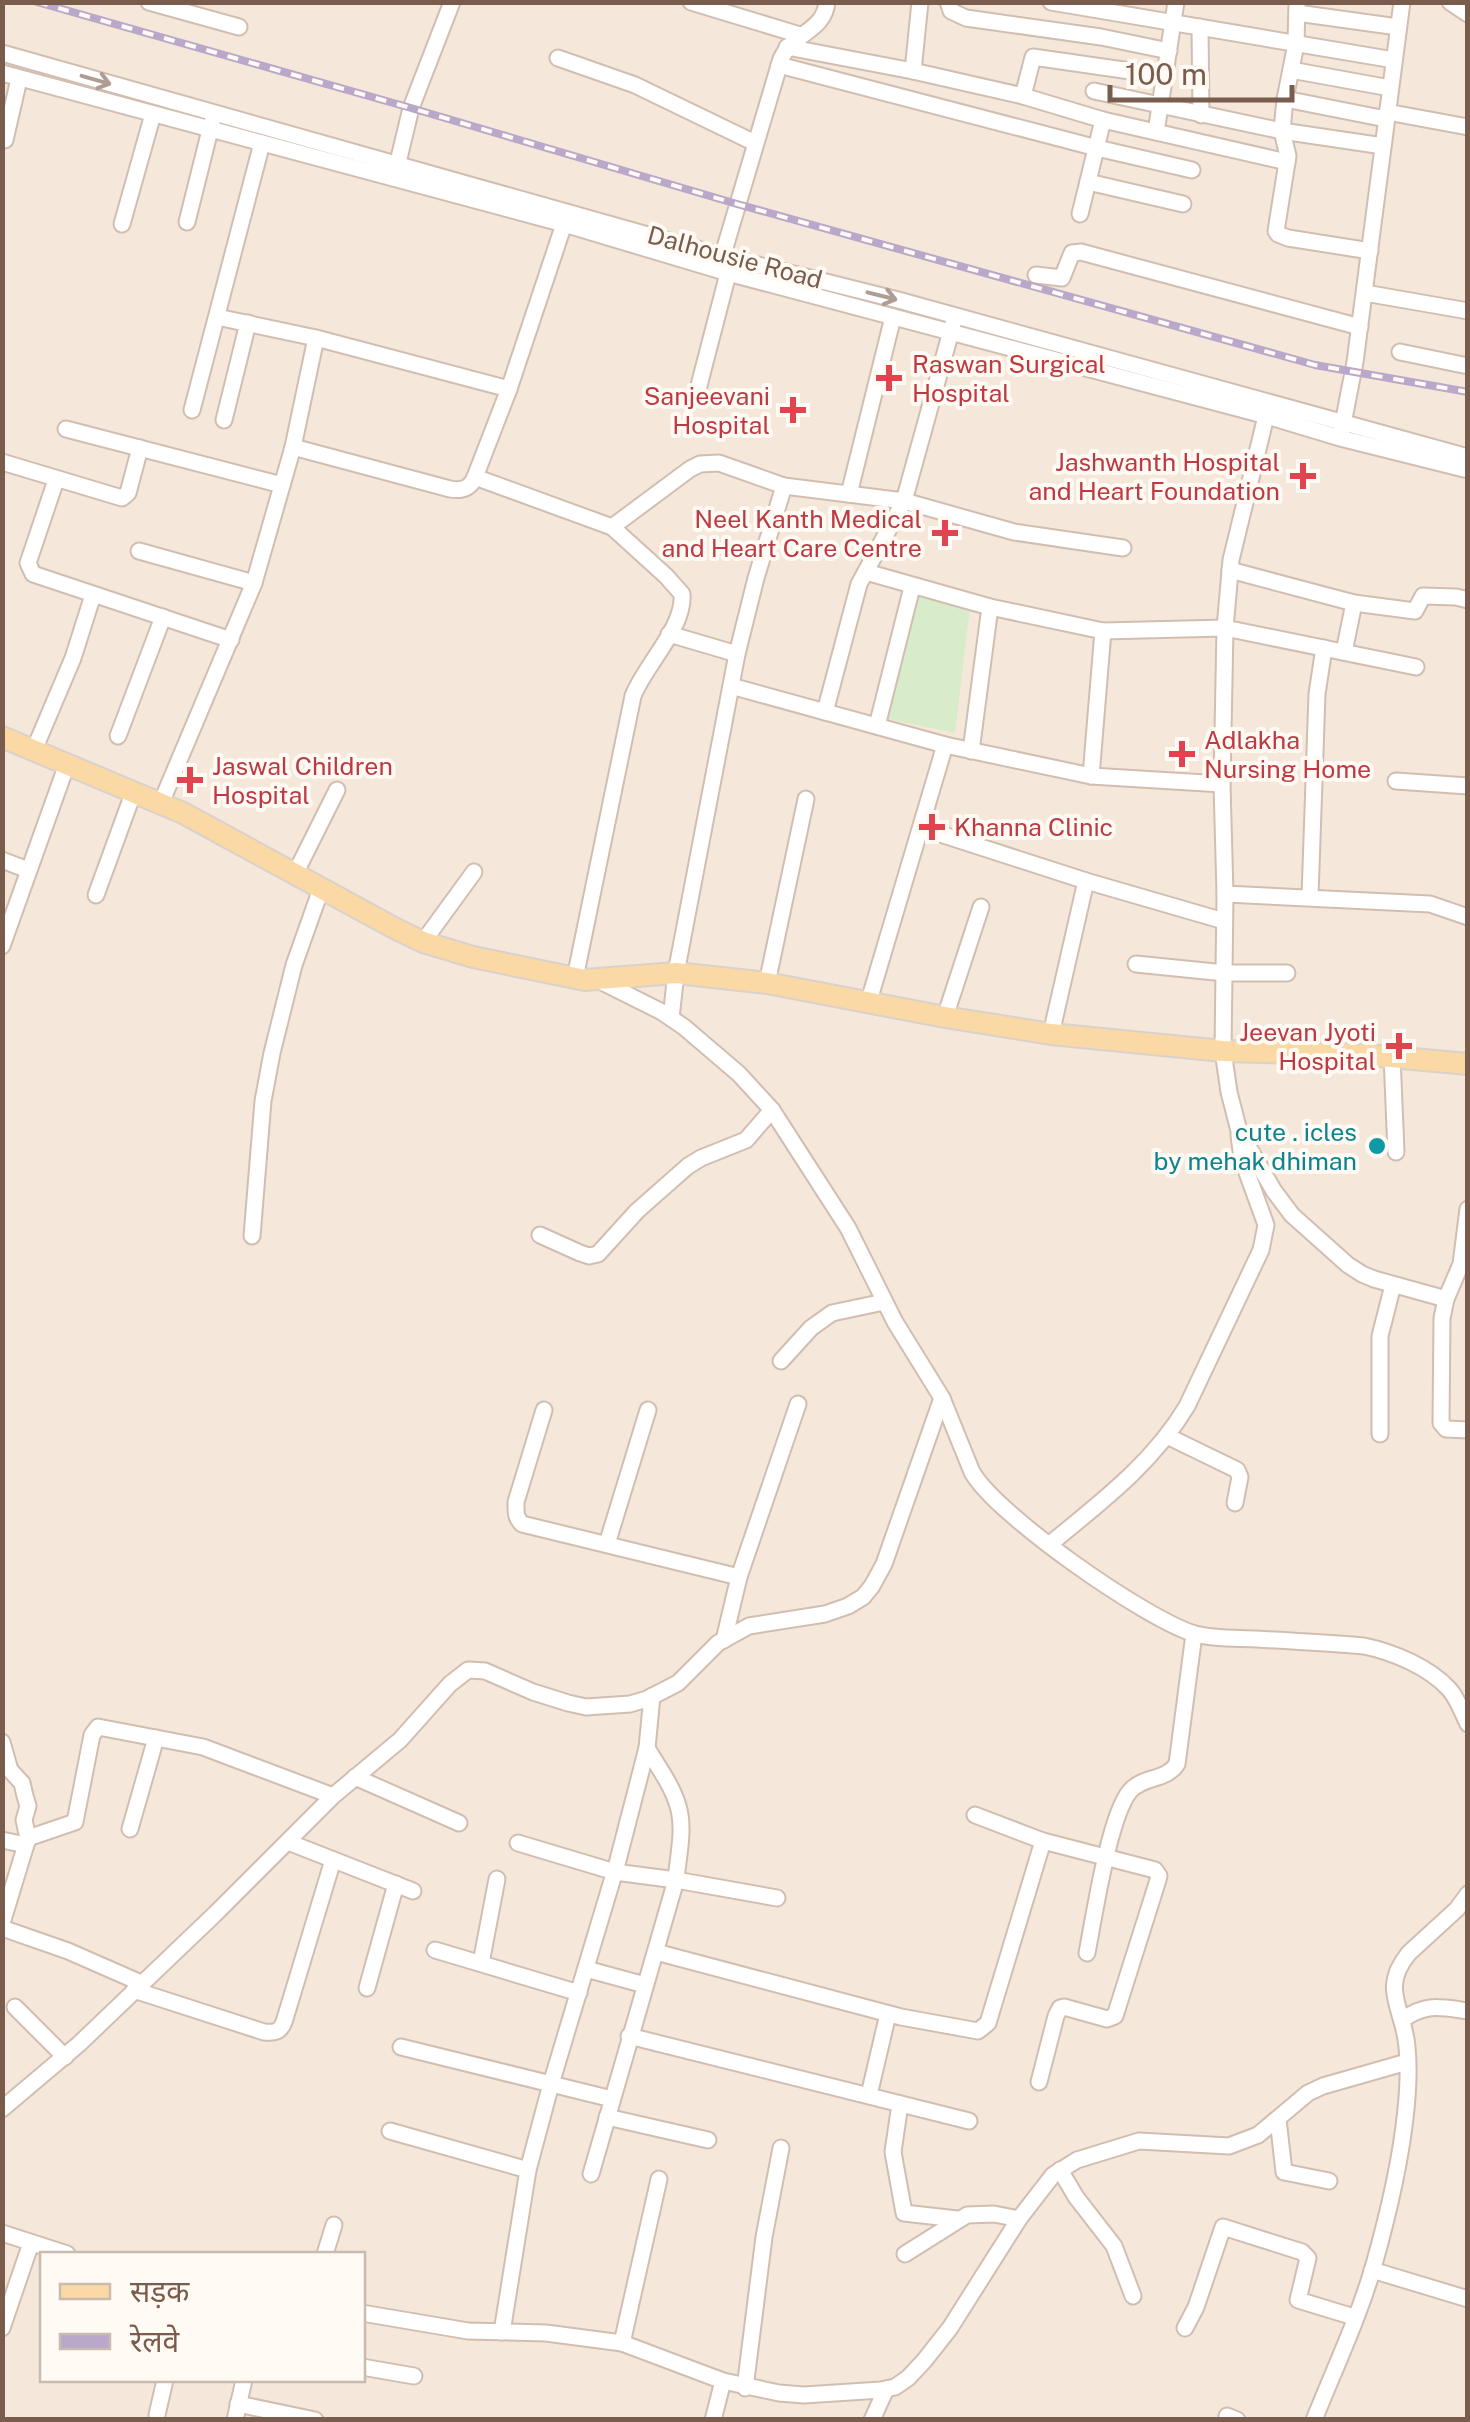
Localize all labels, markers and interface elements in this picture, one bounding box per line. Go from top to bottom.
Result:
scale bar [1110,40,1292,102]
text: 100 m [1125,56,1207,92]
one-way arrow [80,72,111,90]
street label: Dalhousie Road [644,219,826,295]
one-way arrow [865,288,897,306]
place label: Raswan Surgical Hospital [912,349,1106,408]
marker: Raswan Surgical Hospital [876,365,902,391]
place label: Sanjeevani Hospital [644,381,770,440]
marker: Sanjeevani Hospital [780,397,806,423]
place label: Jashwanth Hospital and Heart Foundation [1028,447,1280,506]
marker: Jashwanth Hospital and Heart Foundation [1290,463,1316,489]
place label: Neel Kanth Medical and Heart Care Centre [662,504,922,563]
marker: Neel Kanth Medical and Heart Care Centre [932,520,958,546]
place label: Adlakha Nursing Home [1204,725,1371,784]
marker: Adlakha Nursing Home [1169,741,1195,767]
place label: Jaswal Children Hospital [212,751,393,810]
marker: Jaswal Children Hospital [177,767,203,793]
place label: Khanna Clinic [954,812,1113,842]
marker: Khanna Clinic [919,814,945,840]
place label: Jeevan Jyoti Hospital [1239,1017,1376,1076]
marker: Jeevan Jyoti Hospital [1386,1033,1412,1059]
place label: cute . icles by mehak dhiman [1153,1117,1357,1176]
marker: cute . icles by mehak dhiman [1366,1135,1388,1157]
legend [40,2252,365,2382]
text: सड़क [130,2273,190,2309]
text: रेलवे [129,2323,181,2359]

